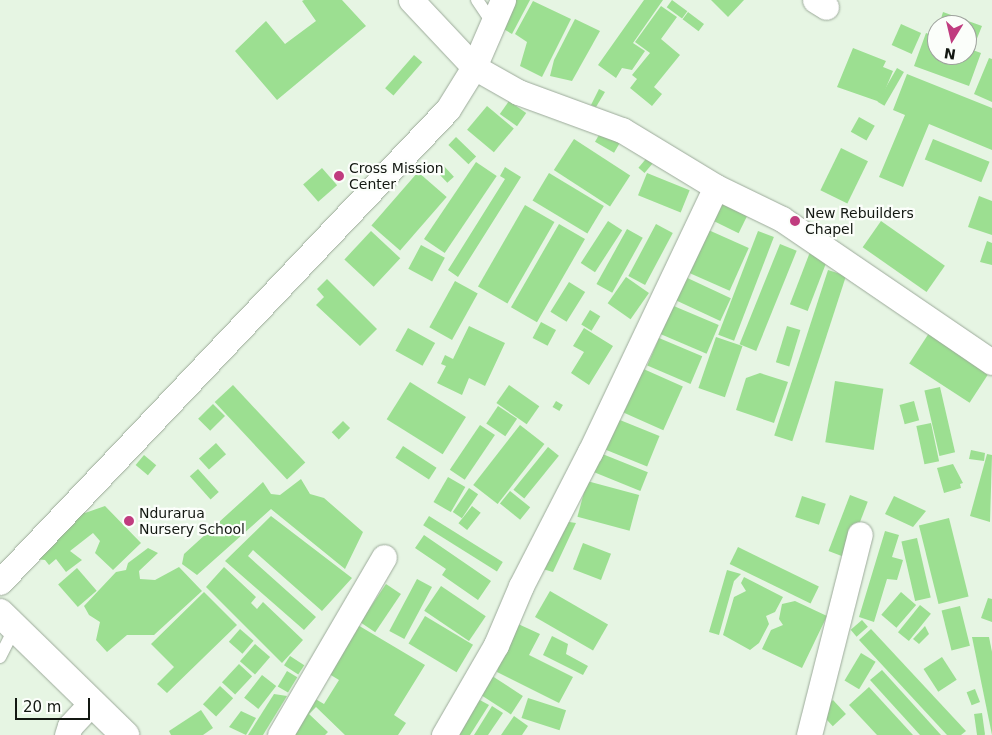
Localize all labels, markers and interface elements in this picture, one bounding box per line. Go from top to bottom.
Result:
north arrow [927,15,977,65]
text: N [943,45,957,63]
place label: Cross Mission Center [349,160,444,192]
marker: Cross Mission Center [333,170,345,182]
place label: New Rebuilders Chapel [805,205,914,238]
marker: New Rebuilders Chapel [789,215,801,227]
place label: Ndurarua Nursery School [139,505,245,538]
marker: Ndurarua Nursery School [123,515,135,527]
scale bar [18,688,92,720]
text: 20 m [23,698,61,716]

